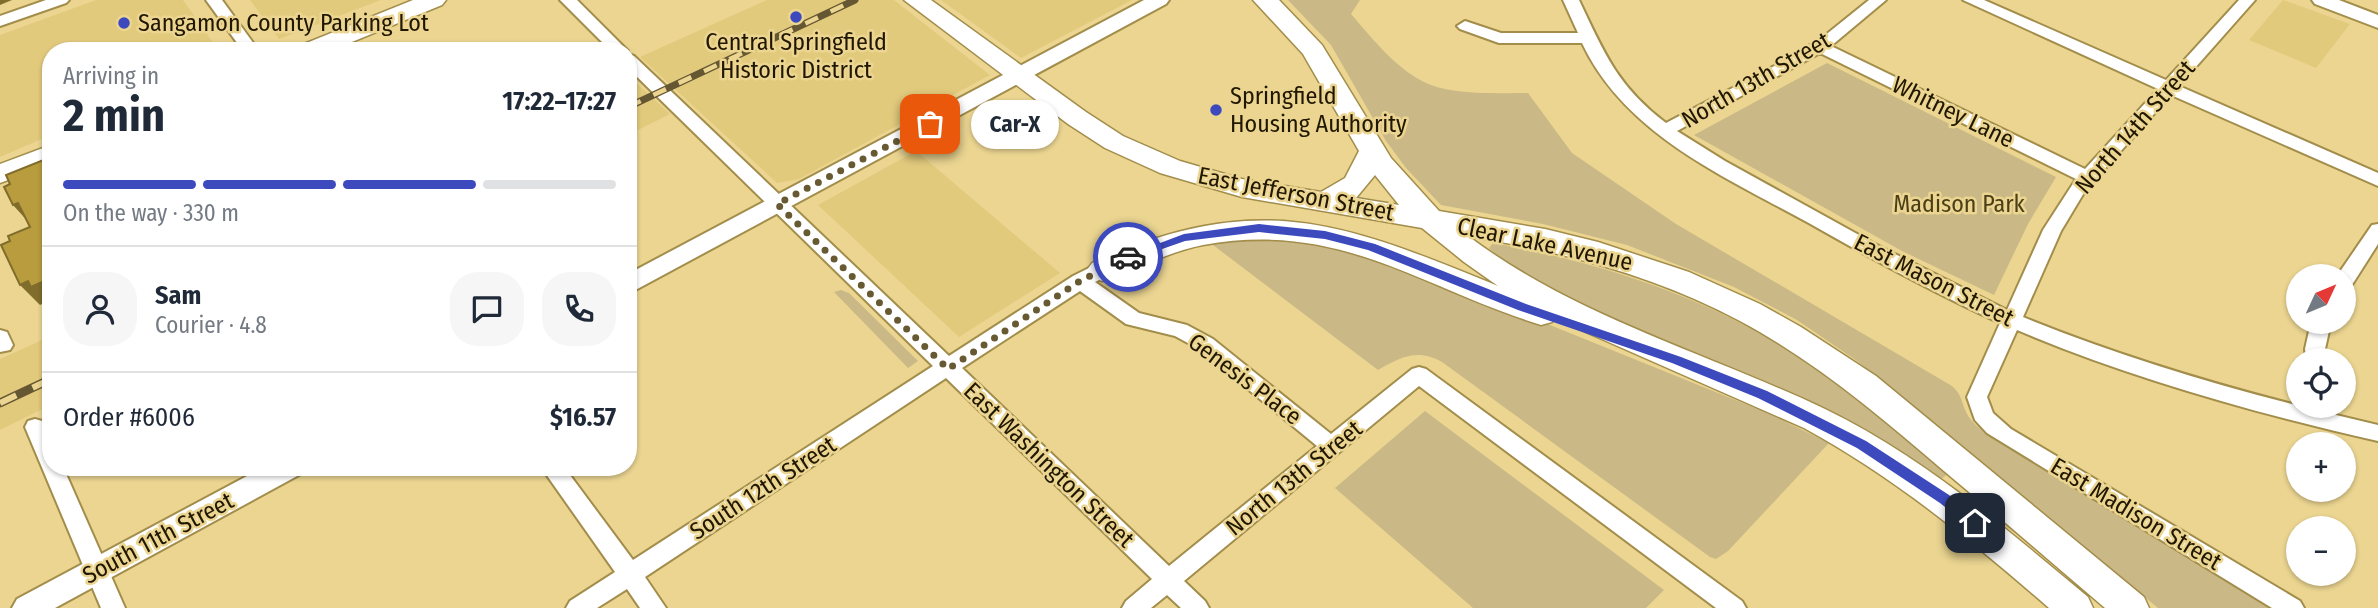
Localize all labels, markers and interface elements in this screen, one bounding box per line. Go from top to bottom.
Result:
place label: Sangamon County Parking Lot [138,9,429,37]
marker: Central Springfield Historic District [788,9,804,25]
marker: Sangamon County Parking Lot [116,15,132,31]
street label: North 13th Street [1677,26,1835,134]
place label: Central Springfield Historic District [705,28,887,84]
street label: North 14th Street [2069,54,2201,200]
text: Arriving in [63,62,159,90]
street label: Whitney Lane [1888,70,2018,154]
place label: Springfield Housing Authority [1230,82,1407,138]
text: 17:22–17:27 [502,86,616,117]
text: 2 min [63,88,165,143]
pin [900,94,960,154]
callout: Car-X [972,100,1060,148]
marker: Springfield Housing Authority [1208,102,1224,118]
icon: bag [911,105,949,143]
text: Car-X [990,110,1040,138]
street label: East Jefferson Street [1196,161,1397,227]
park label: Madison Park [1893,190,2026,218]
text: On the way · 330 m [63,199,239,227]
street label: Clear Lake Avenue [1455,212,1635,276]
courier [1093,222,1163,292]
street label: East Mason Street [1850,228,2019,332]
icon: car [1109,238,1147,276]
north arrow [2286,264,2356,334]
map controls [2286,264,2356,586]
button: person [63,272,137,346]
button: chat [450,272,524,346]
button: phone [542,272,616,346]
text: Sam [155,280,201,311]
text: Courier · 4.8 [155,311,267,339]
street label: Genesis Place [1183,327,1307,431]
button: locate [2286,348,2356,418]
street label: East Washington Street [958,377,1140,553]
text: Order #6006 [63,402,195,433]
text: $16.57 [550,402,616,433]
street label: North 13th Street [1220,414,1368,541]
street label: South 12th Street [685,430,841,546]
button: + [2286,432,2356,502]
street label: East Madison Street [2046,452,2227,576]
street label: South 11th Street [78,486,238,590]
pin [1945,493,2005,553]
icon: home [1956,504,1994,542]
button: − [2286,516,2356,586]

